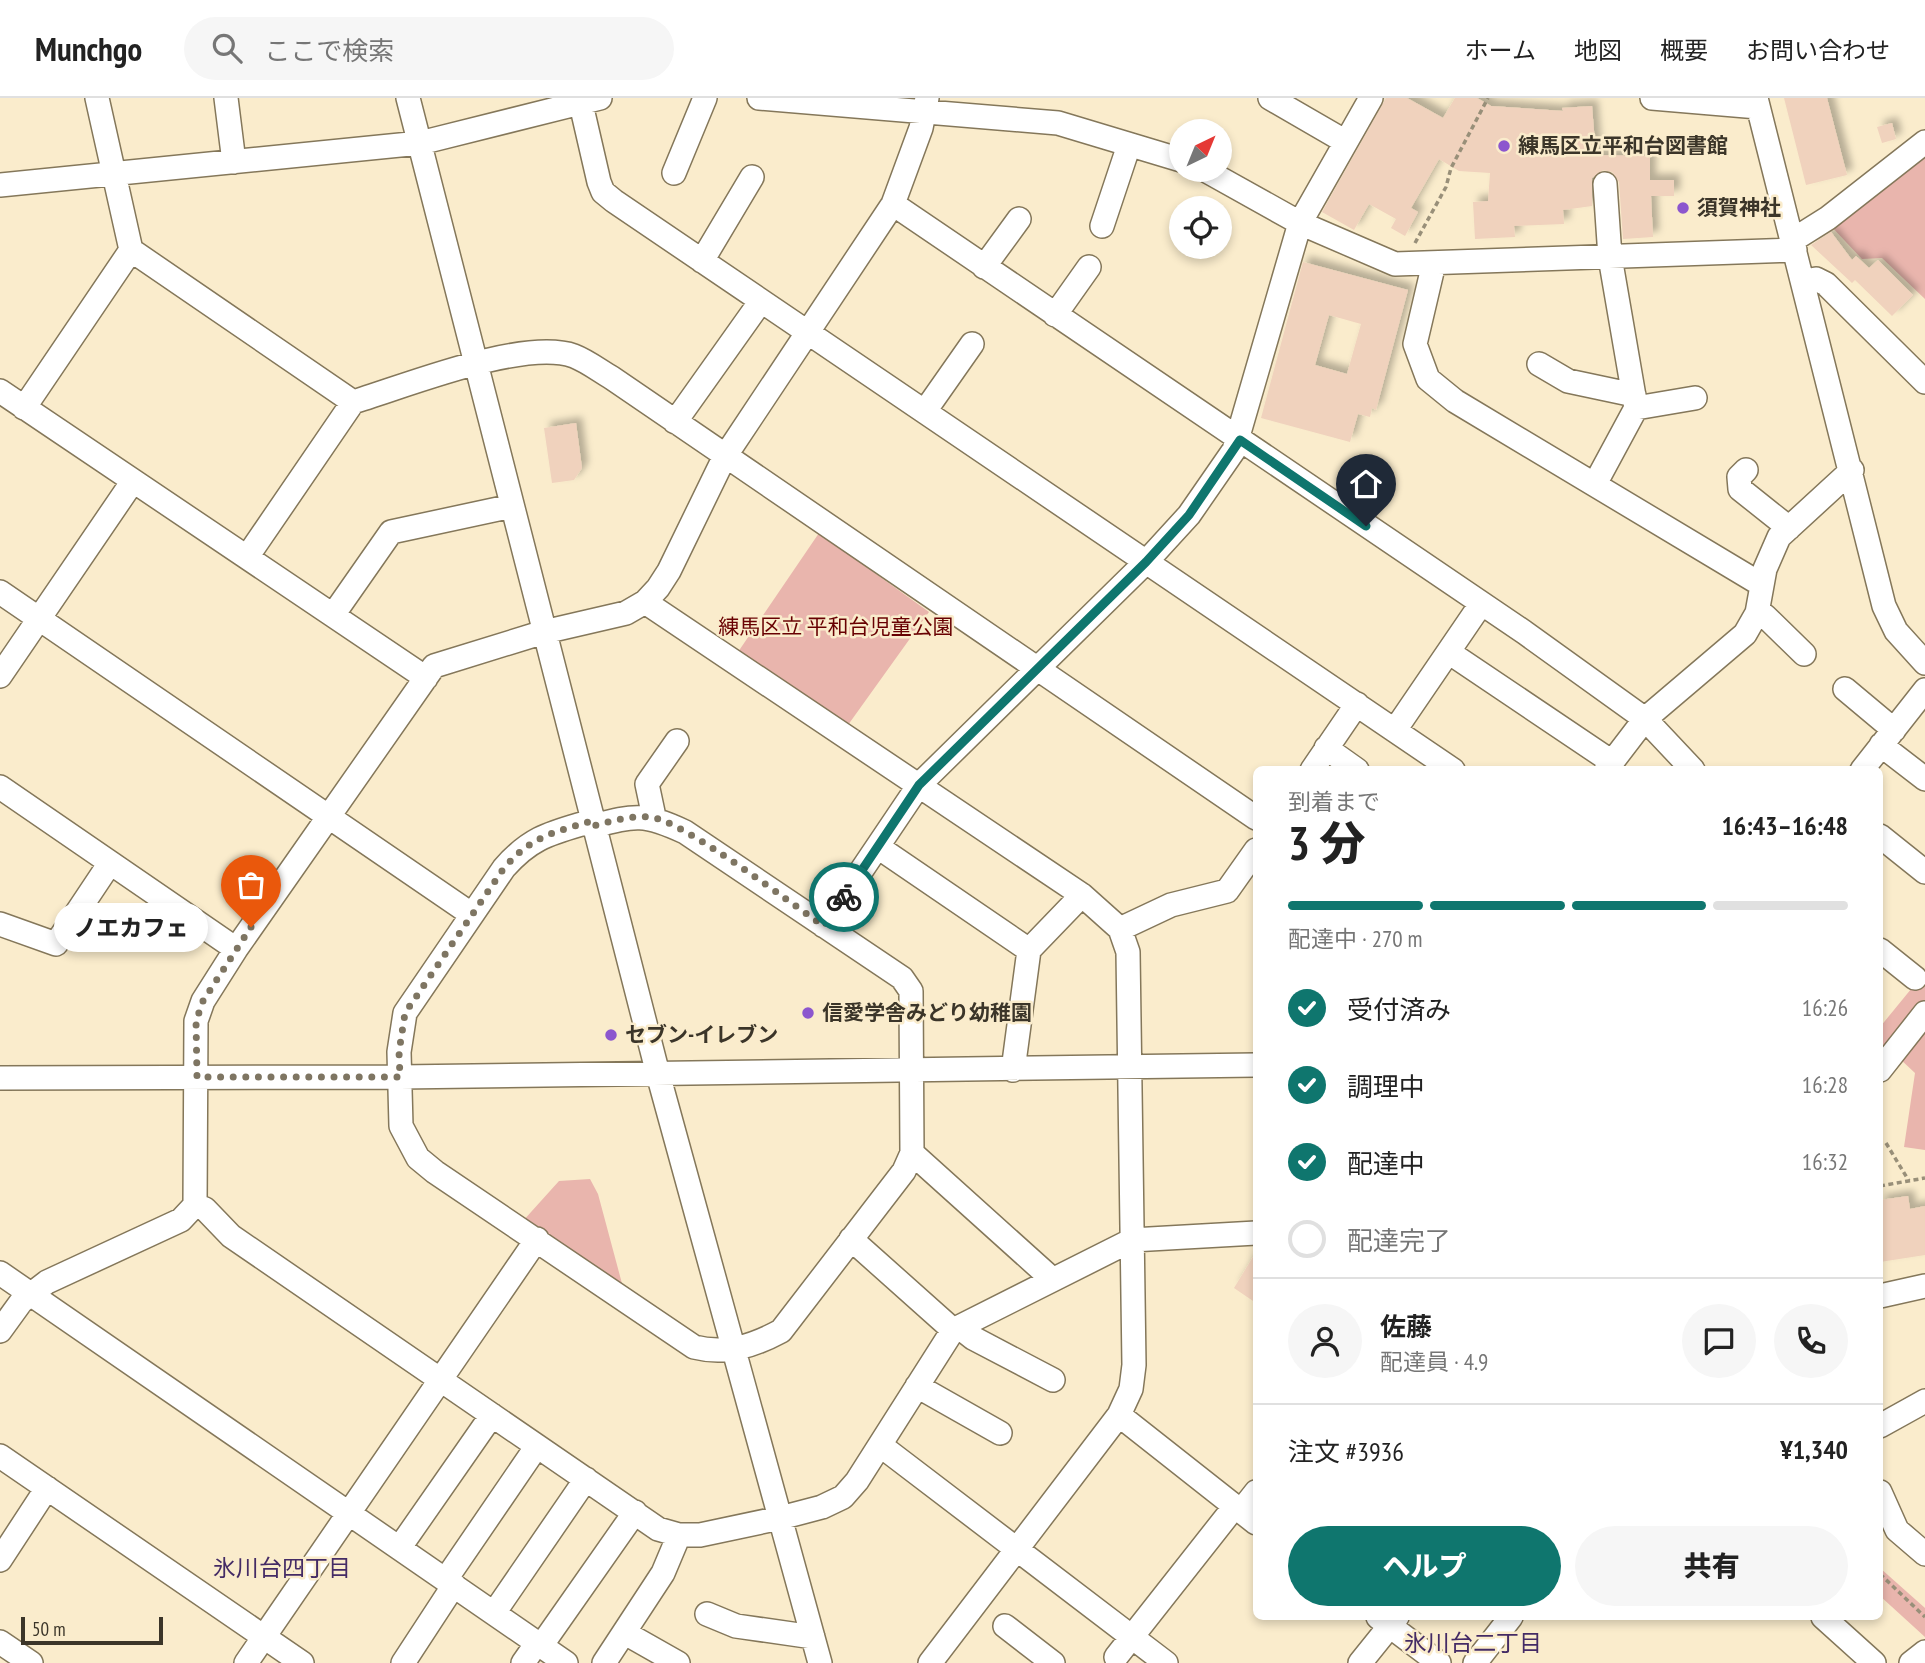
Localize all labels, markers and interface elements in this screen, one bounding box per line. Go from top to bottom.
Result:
search box [184,17,674,80]
text: Munchgo [35,27,142,70]
icon: search [208,29,246,67]
text: ここで検索 [264,34,394,67]
text: ホーム [1465,35,1536,66]
text: 地図 [1574,35,1622,66]
text: 概要 [1660,35,1708,66]
text: お問い合わせ [1746,35,1890,66]
north arrow [1169,119,1232,182]
map controls [1169,119,1232,259]
place label: 練馬区立平和台図書館 [1518,132,1728,159]
marker: 練馬区立平和台図書館 [1496,138,1512,154]
place label: 須賀神社 [1697,194,1781,221]
button: locate [1169,196,1232,259]
marker: 須賀神社 [1675,200,1691,216]
pin [1336,454,1396,526]
icon: home [1347,465,1385,503]
park label: 練馬区立 平和台児童公園 [718,613,954,640]
text: 到着まで [1288,787,1380,816]
text: 16:43–16:48 [1721,809,1848,842]
text: 3 分 [1288,813,1365,873]
pin [221,855,281,927]
courier [809,862,879,932]
icon: bag [232,866,270,904]
icon: bike [825,878,863,916]
callout: ノエカフェ [55,902,209,952]
text: ノエカフェ [74,913,189,942]
text: 配達中 · 270 m [1288,924,1423,953]
icon: check [1288,989,1326,1027]
text: 受付済み [1347,993,1451,1026]
text: 16:26 [1802,993,1848,1022]
place label: 信愛学舎みどり幼稚園 [822,999,1032,1026]
marker: 信愛学舎みどり幼稚園 [800,1005,816,1021]
place label: セブン-イレブン [625,1021,778,1048]
marker: セブン-イレブン [603,1027,619,1043]
icon: check [1288,1066,1326,1104]
text: 調理中 [1347,1070,1425,1103]
text: 16:28 [1802,1070,1848,1099]
icon: check [1288,1143,1326,1181]
text: 配達中 [1347,1147,1425,1180]
text: 16:32 [1802,1147,1848,1176]
text: 配達完了 [1347,1224,1451,1257]
button: person [1288,1304,1362,1378]
button: chat [1682,1304,1756,1378]
button: phone [1774,1304,1848,1378]
text: 佐藤 [1380,1310,1432,1343]
text: 配達員 · 4.9 [1380,1347,1488,1376]
text: ¥1,340 [1780,1433,1848,1466]
text: 注文 #3936 [1288,1435,1404,1468]
button: ヘルプ [1288,1526,1561,1606]
button: 共有 [1575,1526,1848,1606]
district label: 氷川台四丁目 [213,1553,351,1582]
scale bar [21,1614,163,1646]
text: 50 m [32,1617,66,1641]
district label: 氷川台二丁目 [1404,1628,1542,1657]

